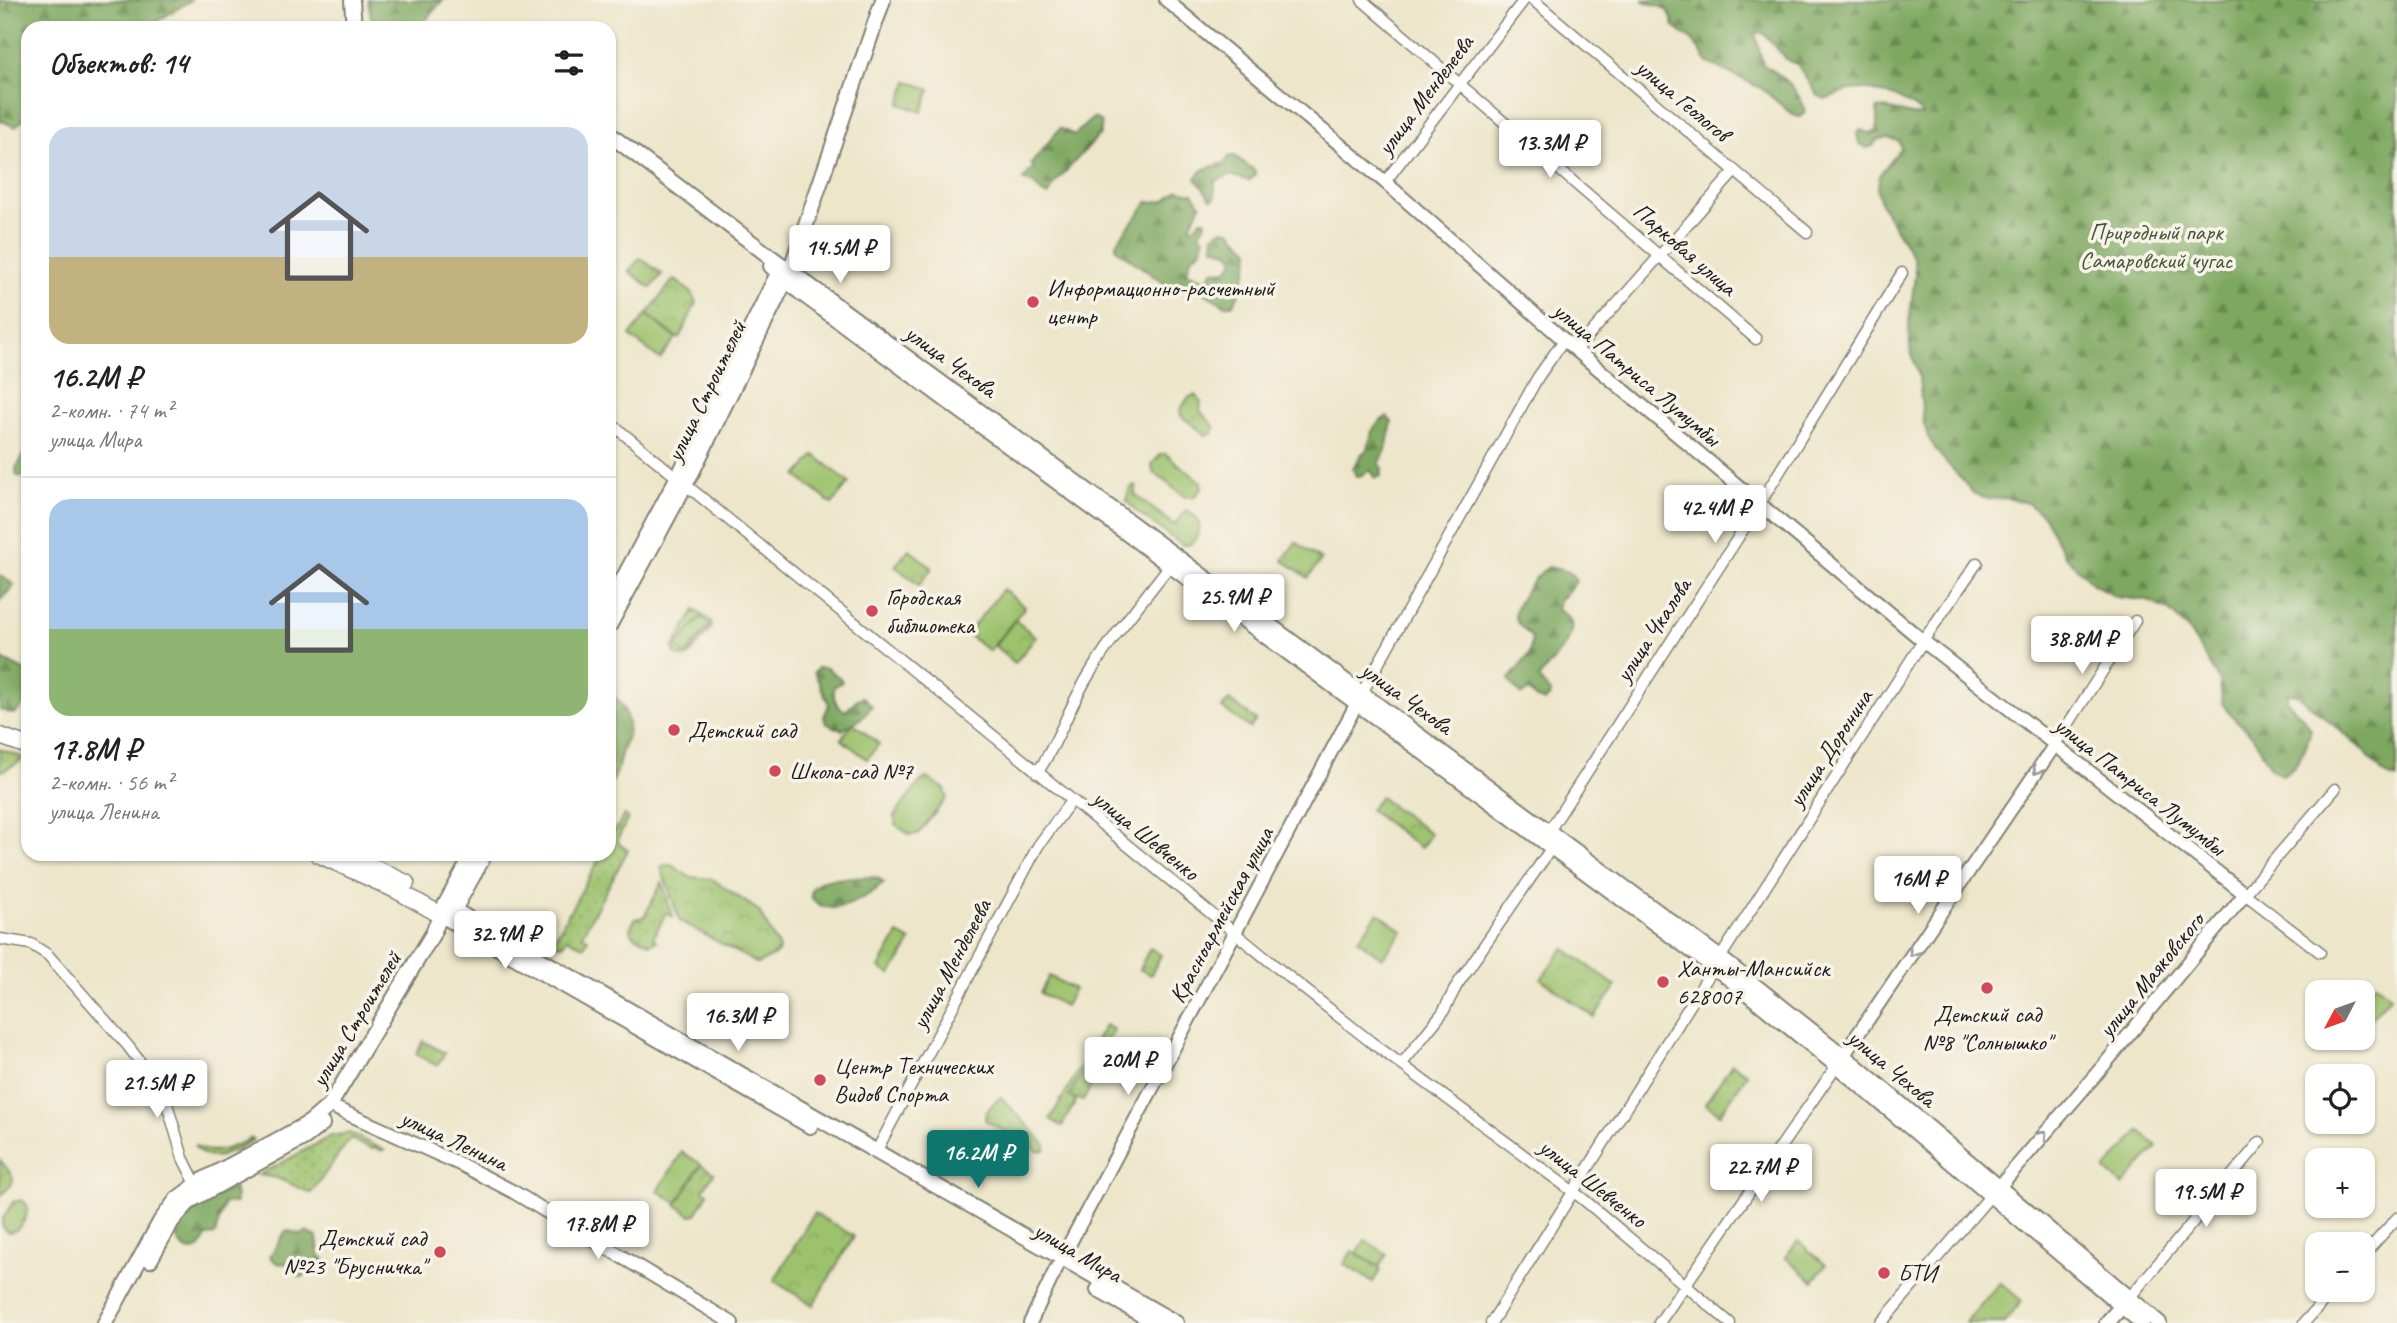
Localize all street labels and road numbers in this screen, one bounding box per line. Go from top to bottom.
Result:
street label: улица Менделеева [1369,28,1481,163]
street label: улица Геологов [1628,51,1739,150]
street label: Парковая улица [1627,196,1744,303]
street label: улица Патриса Лумумбы [1546,294,1728,454]
street label: улица Строителей [658,314,754,468]
street label: улица Чехова [898,317,1004,406]
street label: улица Чкалова [1607,571,1699,689]
street label: улица Чехова [1354,654,1460,743]
street label: улица Доронина [1780,682,1880,814]
street label: улица Патриса Лумумбы [2047,709,2233,864]
street label: улица Шевченко [1085,782,1206,888]
street label: Красноармейская улица [1162,821,1281,1008]
street label: улица Менделеева [903,893,998,1036]
street label: улица Маяковского [2090,904,2212,1045]
street label: улица Строителей [303,944,409,1094]
street label: улица Чехова [1840,1021,1944,1115]
street label: улица Ленина [394,1101,514,1179]
street label: улица Шевченко [1532,1130,1654,1235]
street label: улица Мира [1027,1214,1128,1290]

